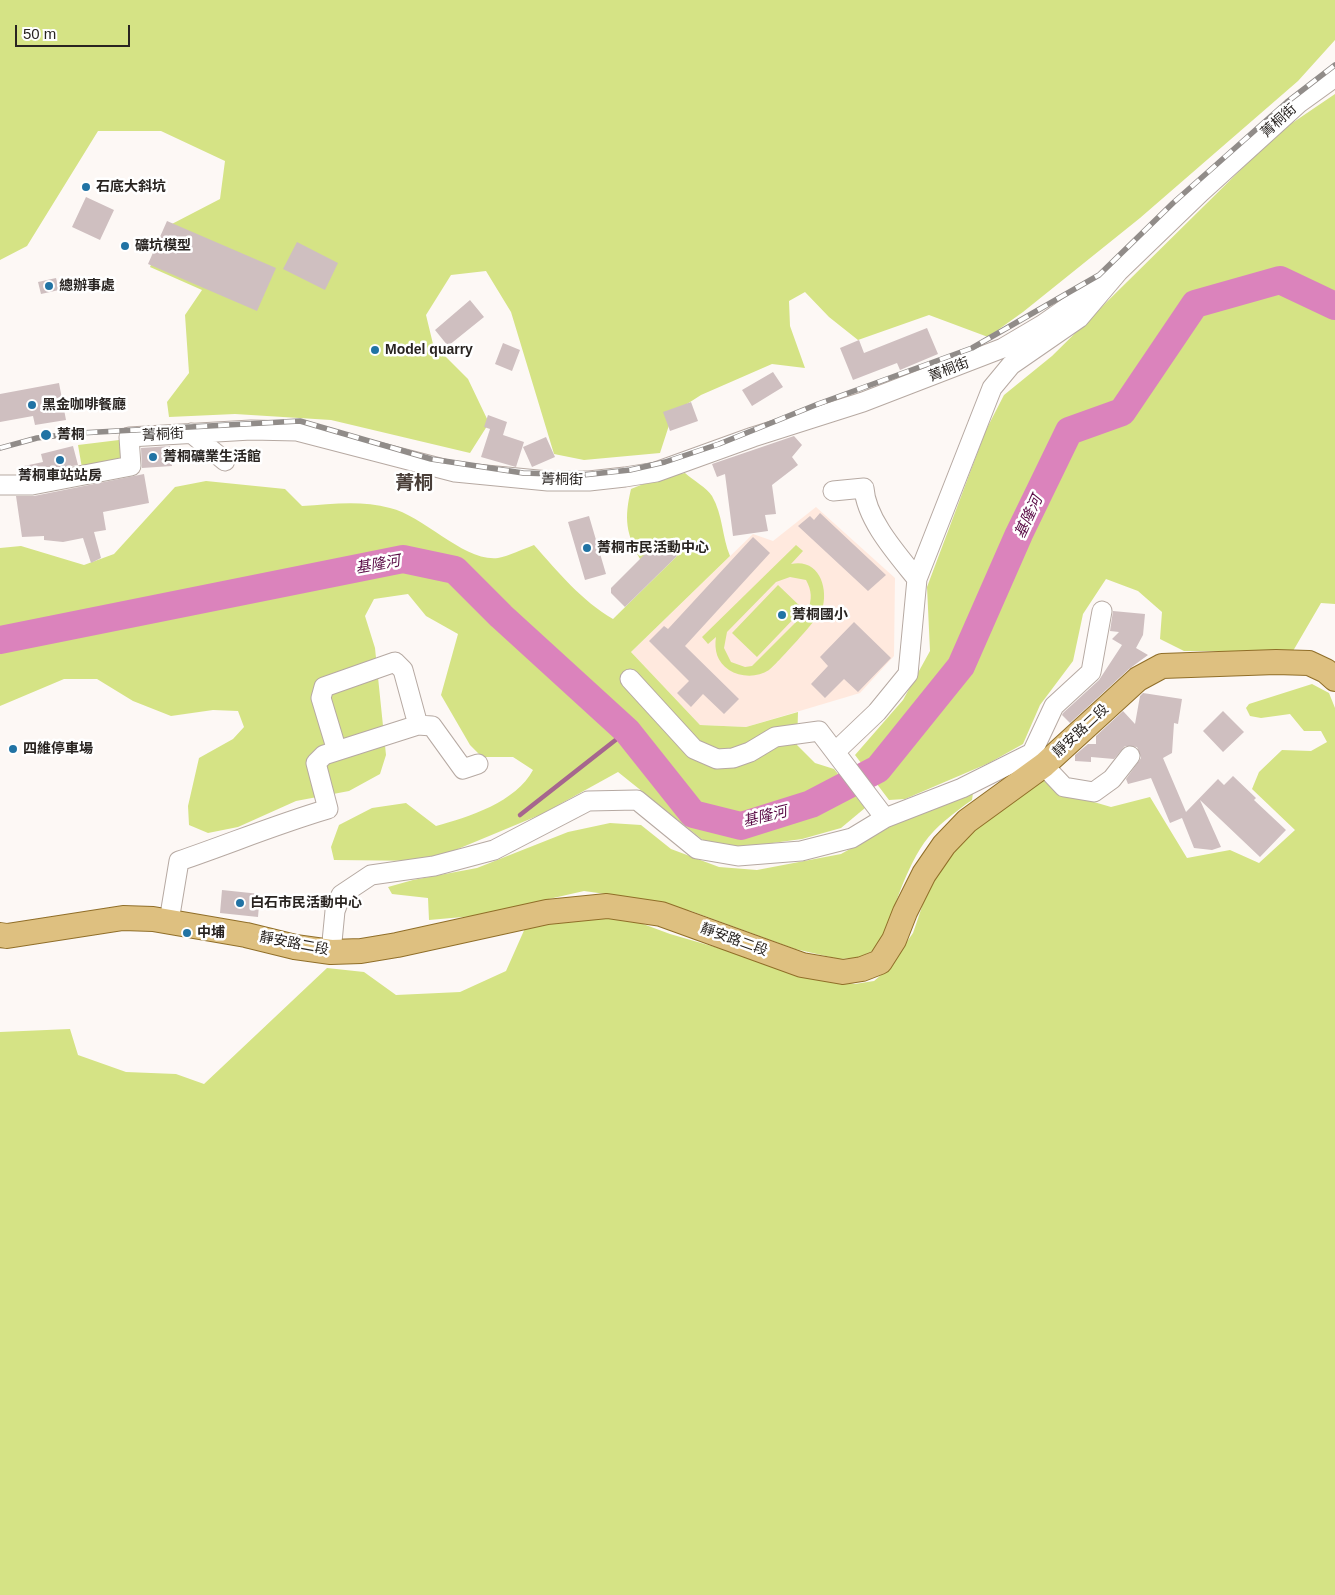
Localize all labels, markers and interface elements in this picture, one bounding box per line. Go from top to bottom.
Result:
scale bar [18,15,132,47]
text: 50 m [23,25,56,42]
street label: 菁桐街 [1258,101,1300,141]
place label: 石底大斜坑 [96,179,166,195]
marker: 石底大斜坑 [80,181,92,193]
place label: 礦坑模型 [135,238,191,254]
marker: 礦坑模型 [119,240,131,252]
place label: 總辦事處 [59,278,115,294]
marker: 總辦事處 [43,280,55,292]
place label: Model quarry [385,342,473,358]
marker: Model quarry [369,344,381,356]
street label: 菁桐街 [926,355,972,385]
place label: 黑金咖啡餐廳 [42,397,126,413]
marker: 黑金咖啡餐廳 [26,399,38,411]
street label: 菁桐街 [142,426,184,444]
place label: 菁桐 [57,427,85,443]
marker: 菁桐 [39,428,53,442]
place label: 菁桐礦業生活館 [163,449,261,465]
marker: 菁桐礦業生活館 [147,451,159,463]
marker: 菁桐車站站房 [54,454,66,466]
place label: 菁桐車站站房 [18,468,102,484]
street label: 菁桐街 [541,471,583,489]
district label: 菁桐 [395,473,433,495]
water label: 基隆河 [1011,493,1047,541]
place label: 菁桐市民活動中心 [597,540,709,556]
marker: 菁桐市民活動中心 [581,542,593,554]
water label: 基隆河 [354,552,402,578]
place label: 菁桐國小 [792,607,848,623]
marker: 菁桐國小 [776,609,788,621]
street label: 靜安路二段 [1050,701,1112,761]
place label: 四維停車場 [23,741,93,757]
marker: 四維停車場 [7,743,19,755]
water label: 基隆河 [741,803,789,831]
place label: 白石市民活動中心 [250,895,362,911]
marker: 白石市民活動中心 [234,897,246,909]
street label: 靜安路二段 [698,920,770,960]
place label: 中埔 [197,925,225,941]
marker: 中埔 [181,927,193,939]
street label: 靜安路二段 [258,929,330,959]

